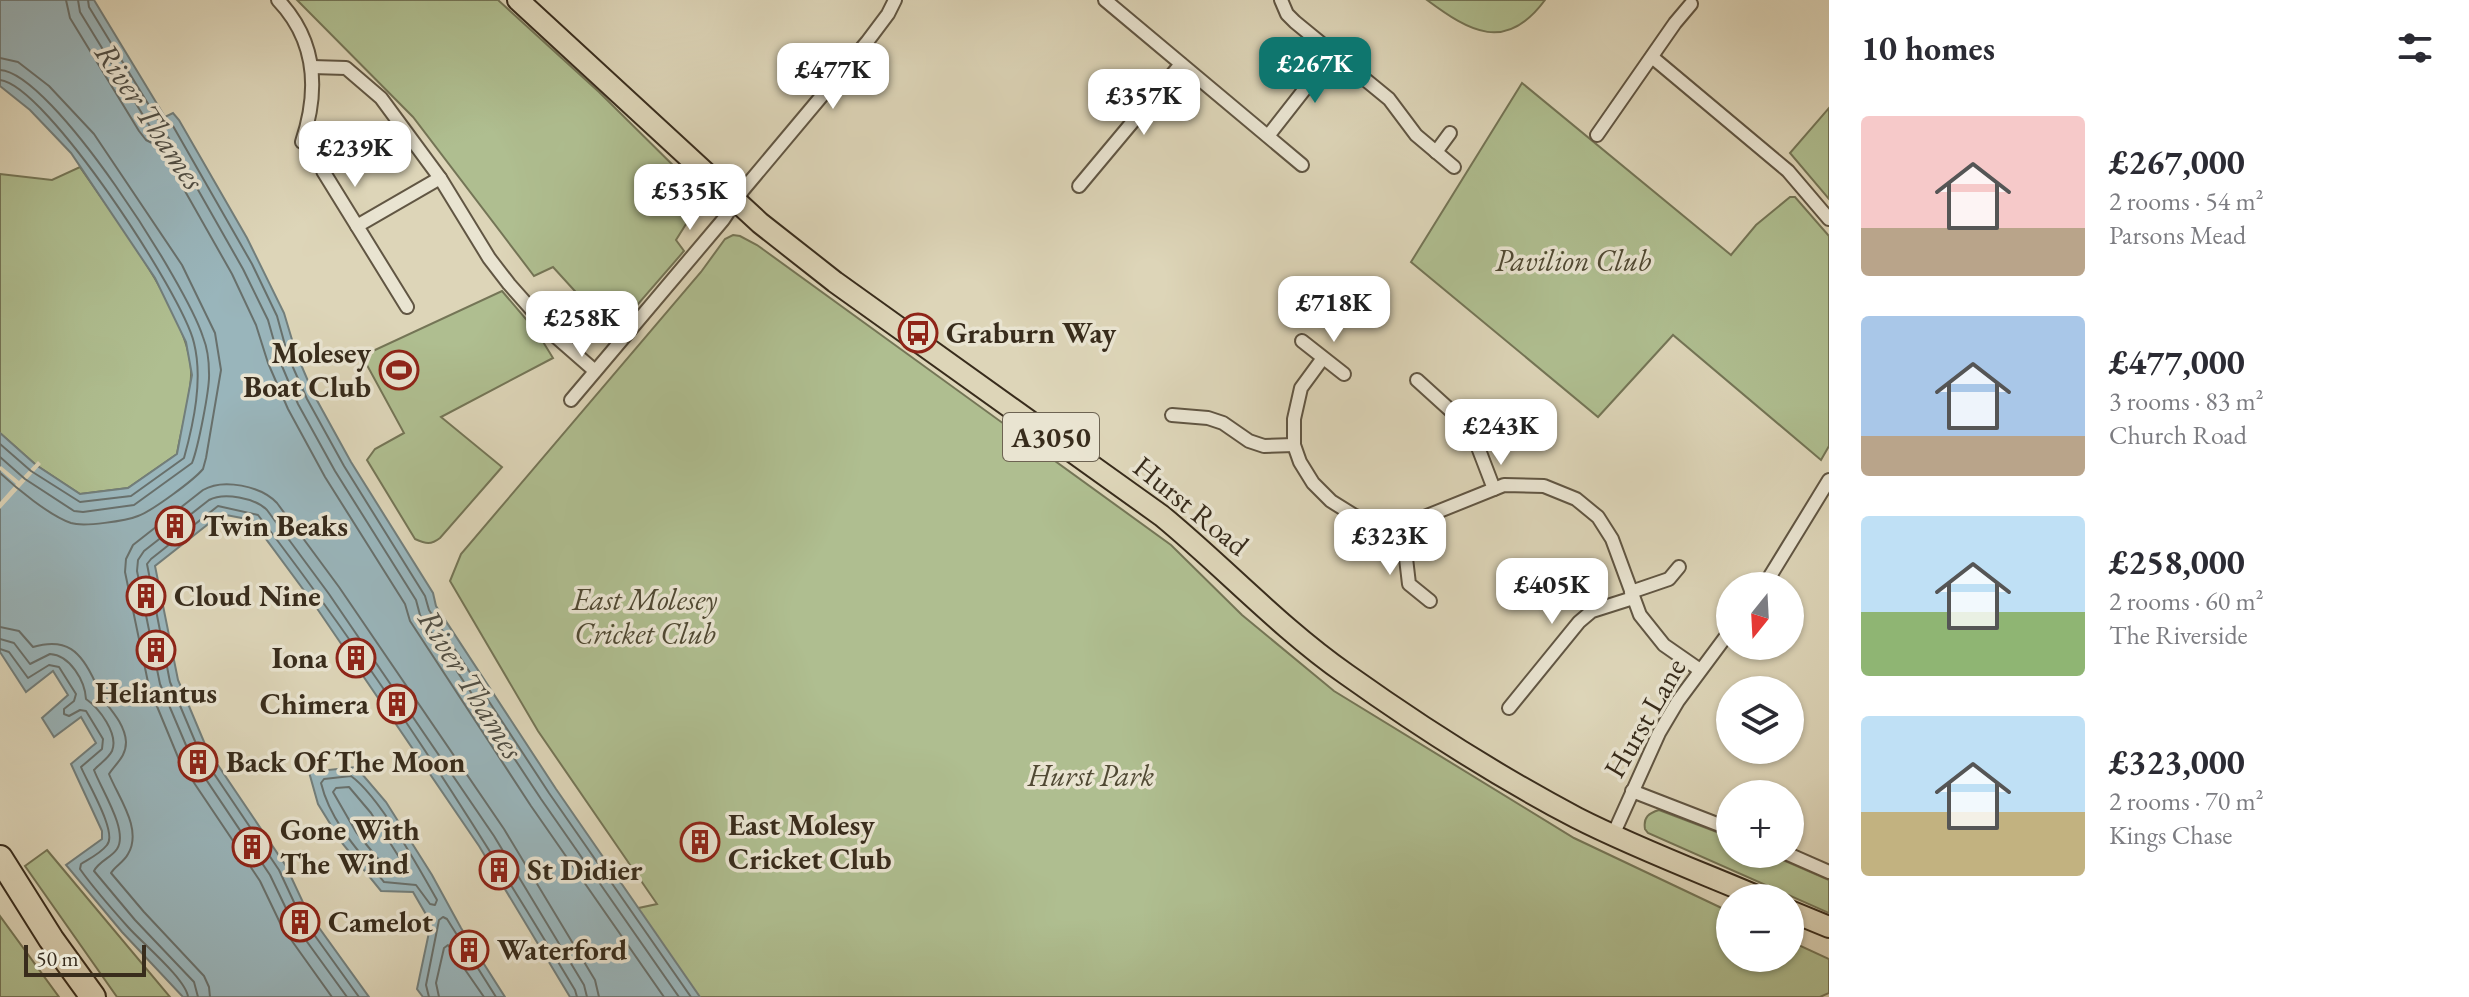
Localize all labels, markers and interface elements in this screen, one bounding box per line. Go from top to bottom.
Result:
text: 10 homes [1861,26,1995,70]
icon: filters [2393,26,2437,70]
water label: River Thames [85,34,215,198]
pin: £267K [1259,37,1371,105]
pin: £477K [777,43,889,111]
text: £267K [1277,46,1353,80]
text: £477K [795,52,871,86]
pin: £357K [1088,69,1200,137]
text: £357K [1106,78,1182,112]
pin: £239K [299,121,411,189]
text: £239K [317,130,393,164]
text: £267,000 [2109,140,2245,184]
icon: home [1925,148,2021,244]
pin: £535K [634,164,746,232]
text: £535K [652,173,728,207]
text: 2 rooms · 54 m² [2109,184,2264,218]
text: Parsons Mead [2109,218,2246,252]
park label: Pavilion Club [1495,241,1652,280]
pin: £718K [1278,276,1390,344]
text: £718K [1296,285,1372,319]
pin: £258K [526,291,638,359]
text: £258K [544,300,620,334]
bus stop icon: Graburn Way [897,312,939,354]
place label: Graburn Way [946,313,1117,352]
place label: Molesey Boat Club [243,333,372,406]
text: £477,000 [2109,340,2245,384]
icon: home [1925,348,2021,444]
sports icon: Molesey Boat Club [378,349,420,391]
text: 3 rooms · 83 m² [2109,384,2264,418]
pin: £243K [1445,399,1557,467]
text: £243K [1463,408,1539,442]
road number: A3050 [1003,413,1099,461]
text: Church Road [2109,418,2247,452]
street label: Hurst Road [1125,447,1258,565]
building icon: Twin Beaks [154,505,196,547]
place label: Twin Beaks [203,506,348,545]
pin: £323K [1334,509,1446,577]
text: £323K [1352,518,1428,552]
text: £258,000 [2109,540,2245,584]
icon: home [1925,548,2021,644]
pin: £405K [1496,558,1608,626]
text: £405K [1514,567,1590,601]
north arrow [1716,572,1804,660]
map controls [1716,572,1804,972]
building icon: Cloud Nine [125,575,167,617]
place label: Cloud Nine [174,576,321,615]
park label: East Molesey Cricket Club [571,580,718,653]
text: 2 rooms · 60 m² [2109,584,2264,618]
water label: River Thames [408,601,534,767]
text: The Riverside [2109,618,2248,652]
building icon: Heliantus [135,629,177,671]
building icon: Iona [335,637,377,679]
place label: Iona [272,638,329,677]
street label: Hurst Lane [1595,651,1695,785]
place label: Heliantus [95,673,217,712]
button: layers [1716,676,1804,764]
building icon: Chimera [376,683,418,725]
place label: Chimera [260,684,370,723]
text: £323,000 [2109,740,2245,784]
building icon: Back Of The Moon [177,741,219,783]
place label: Back Of The Moon [226,742,466,781]
icon: home [1925,748,2021,844]
park label: Hurst Park [1027,756,1155,795]
button: + [1716,780,1804,868]
text: 2 rooms · 70 m² [2109,784,2264,818]
place label: East Molesy Cricket Club [728,805,892,878]
place label: Gone With The Wind [280,810,420,883]
text: Kings Chase [2109,818,2232,852]
building icon: East Molesy Cricket Club [679,821,721,863]
building icon: Gone With The Wind [231,826,273,868]
building icon: St Didier [478,849,520,891]
place label: St Didier [527,850,643,889]
button: − [1716,884,1804,972]
building icon: Camelot [279,901,321,943]
place label: Camelot [328,902,434,941]
building icon: Waterford [448,929,490,971]
place label: Waterford [497,930,628,969]
scale bar [24,941,146,977]
text: 50 m [36,944,79,973]

